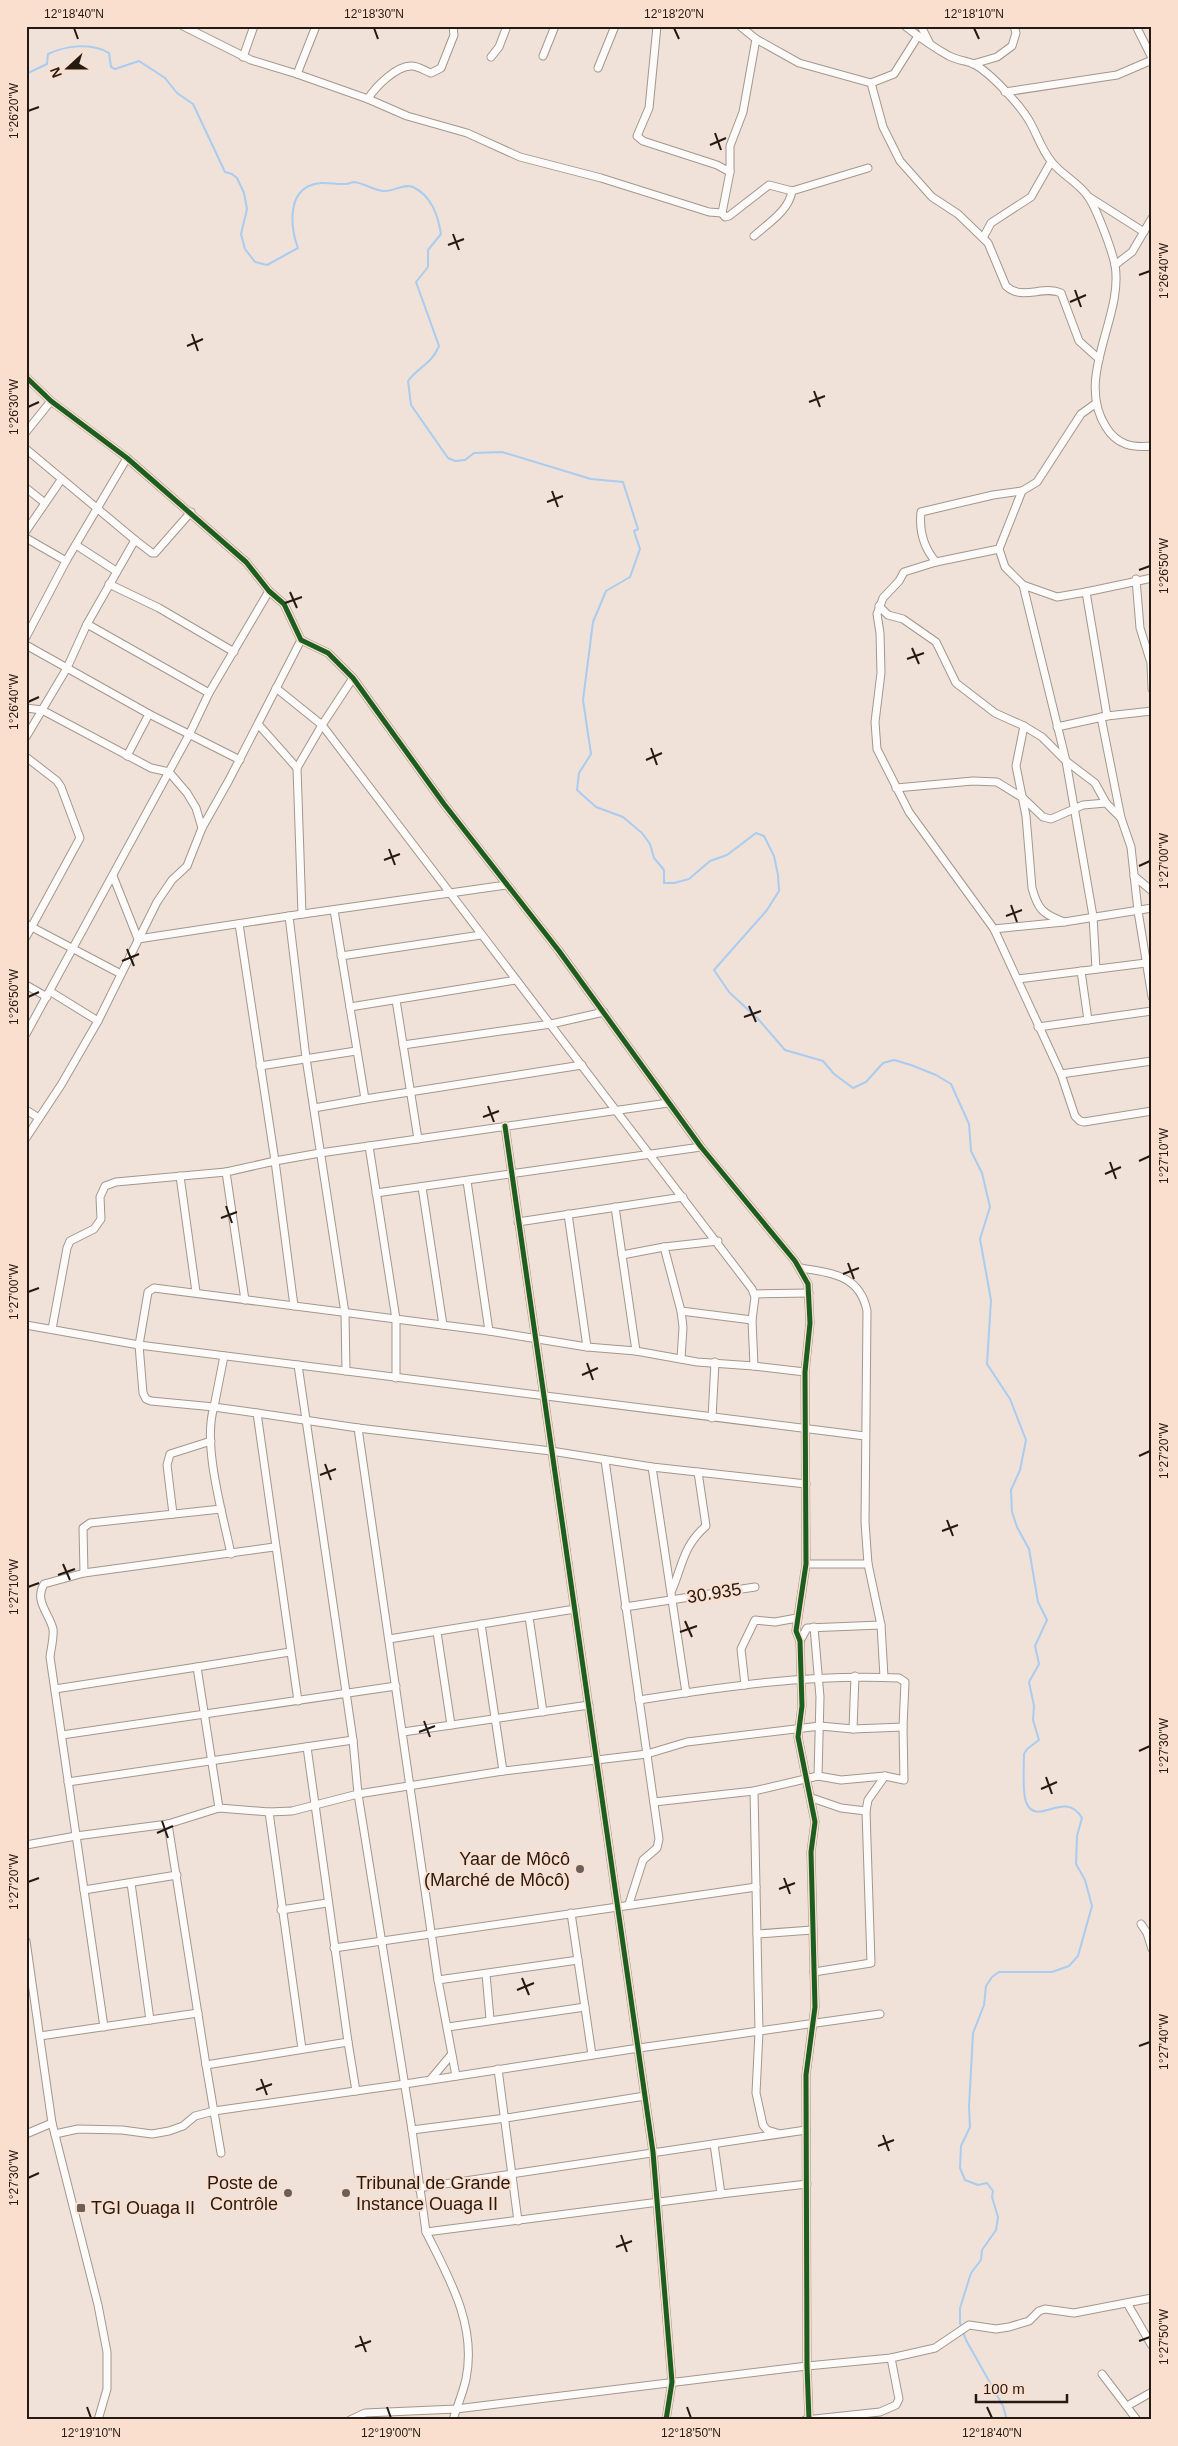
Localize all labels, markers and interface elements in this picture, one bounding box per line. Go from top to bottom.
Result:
text: 12°18'40"N [44,7,104,21]
text: 12°18'30"N [344,7,404,21]
text: 12°18'20"N [644,7,704,21]
text: 12°18'10"N [944,7,1004,21]
north arrow [42,42,92,92]
text: N [47,65,65,80]
text: 1°26'20"W [7,82,21,139]
text: 1°26'40"W [1157,242,1171,299]
text: 1°26'30"W [7,378,21,435]
text: 1°26'50"W [1157,537,1171,594]
text: 1°26'40"W [7,673,21,730]
text: 1°27'00"W [1157,832,1171,889]
text: 1°26'50"W [7,968,21,1025]
text: 1°27'10"W [1157,1127,1171,1184]
text: 1°27'00"W [7,1263,21,1320]
text: 1°27'20"W [1157,1422,1171,1479]
text: 1°27'10"W [7,1558,21,1615]
street label: 30.935 [685,1579,743,1607]
text: 1°27'30"W [1157,1717,1171,1774]
place label: Yaar de Môcô (Marché de Môcô) [424,1849,570,1890]
text: 1°27'20"W [7,1853,21,1910]
marker: Yaar de Môcô (Marché de Môcô) [574,1863,586,1875]
text: 1°27'40"W [1157,2013,1171,2070]
text: 1°27'30"W [7,2149,21,2206]
place label: Poste de Contrôle [207,2173,278,2214]
place label: Tribunal de Grande Instance Ouaga II [356,2173,510,2214]
marker: Poste de Contrôle [282,2187,294,2199]
marker: Tribunal de Grande Instance Ouaga II [340,2187,352,2199]
place label: TGI Ouaga II [91,2198,195,2218]
marker: TGI Ouaga II [75,2202,87,2214]
text: 1°27'50"W [1157,2308,1171,2365]
scale bar [976,2371,1067,2403]
text: 100 m [983,2380,1025,2397]
text: 12°19'10"N [61,2426,121,2440]
text: 12°19'00"N [361,2426,421,2440]
text: 12°18'50"N [661,2426,721,2440]
text: 12°18'40"N [962,2426,1022,2440]

